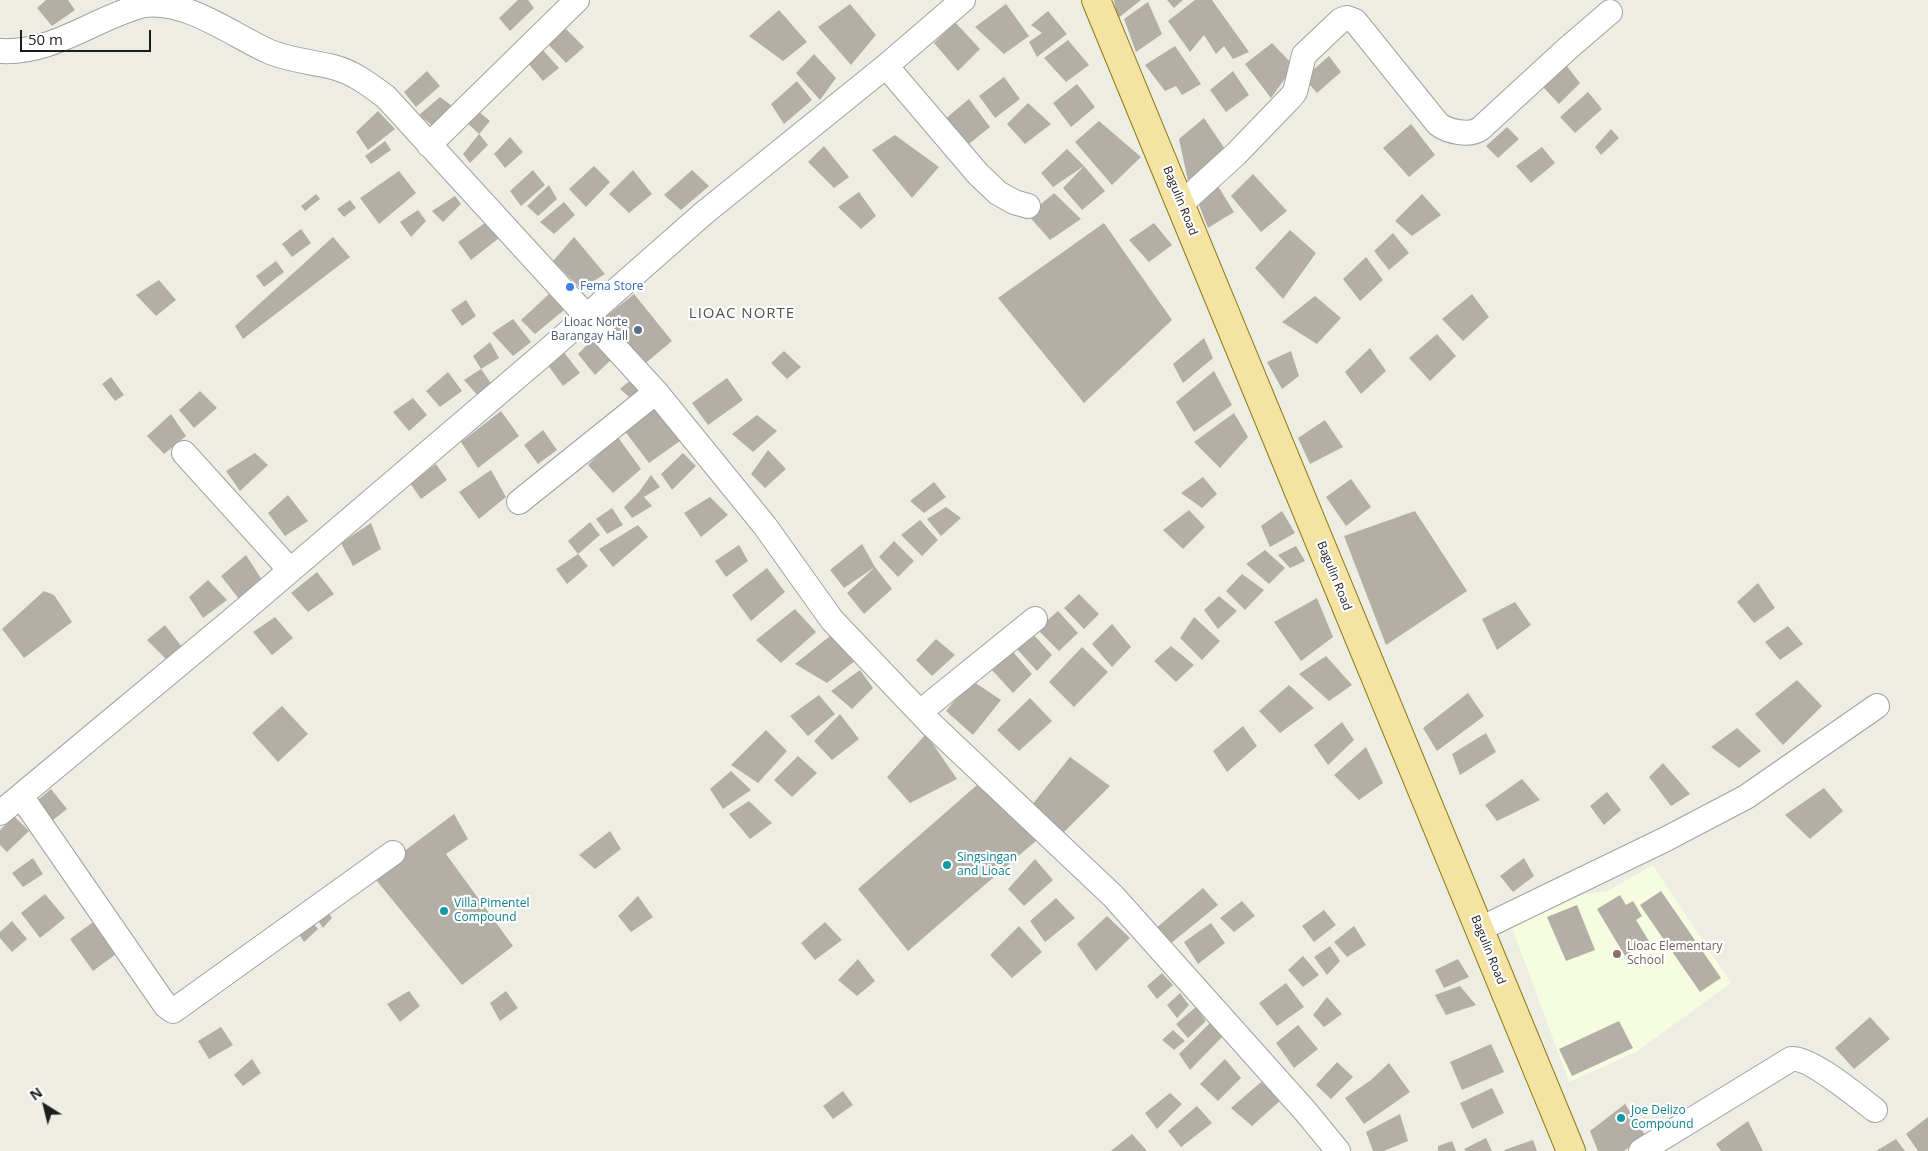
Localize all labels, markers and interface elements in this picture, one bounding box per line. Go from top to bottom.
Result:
scale bar [22,20,154,52]
text: 50 m [28,29,63,49]
street label: Bagulin Road [1160,164,1200,238]
place label: Fema Store [580,280,644,294]
marker: Fema Store [564,281,576,293]
district label: LIOAC NORTE [687,305,797,323]
place label: Lioac Norte Barangay Hall [551,316,628,344]
marker: Lioac Norte Barangay Hall [632,324,644,336]
street label: Bagulin Road [1314,539,1354,613]
place label: Singsingan and Lioac [957,851,1017,879]
marker: Singsingan and Lioac [941,859,953,871]
place label: Villa Pimentel Compound [454,897,530,925]
marker: Villa Pimentel Compound [438,905,450,917]
street label: Bagulin Road [1468,913,1508,987]
place label: Lioac Elementary School [1627,940,1723,968]
marker: Lioac Elementary School [1611,948,1623,960]
north arrow [20,1081,70,1131]
text: N [26,1082,46,1104]
place label: Joe Delizo Compound [1631,1104,1694,1132]
marker: Joe Delizo Compound [1615,1112,1627,1124]

